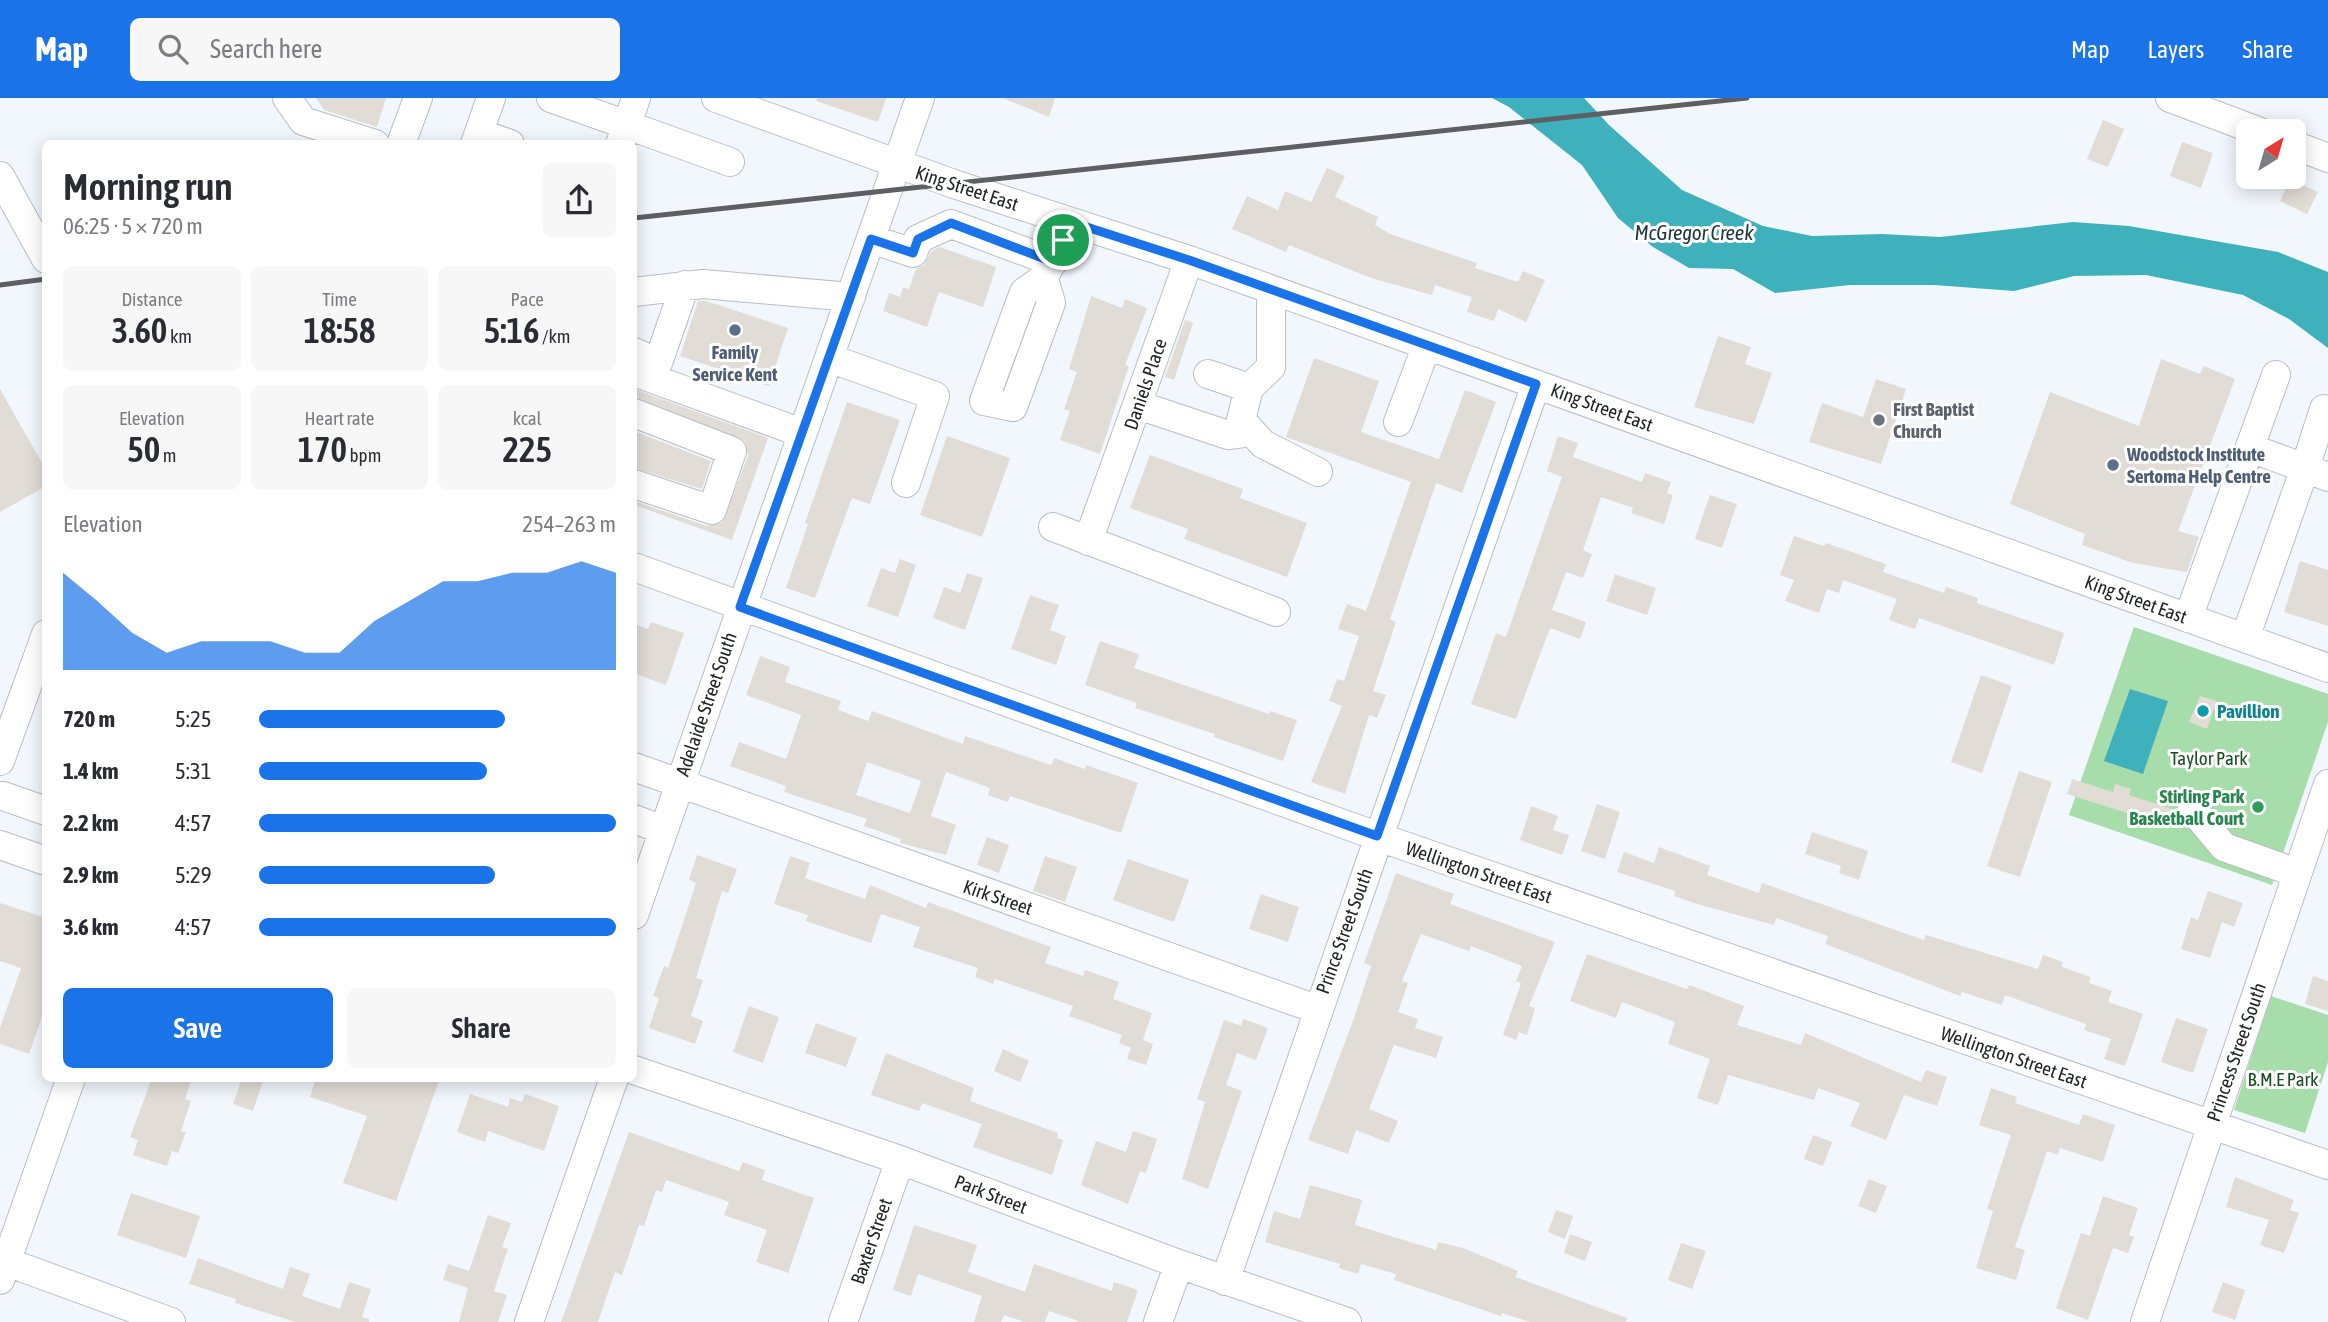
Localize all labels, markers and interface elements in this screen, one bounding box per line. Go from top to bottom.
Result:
search box [130,18,620,81]
text: Map [35,30,88,68]
icon: search [154,30,192,68]
text: Search here [210,34,322,64]
text: Map [2071,36,2110,63]
text: Layers [2148,36,2204,63]
text: Share [2242,36,2293,63]
north arrow [2236,119,2306,189]
map controls [2236,119,2306,189]
street label: King Street East [913,161,1021,215]
button: share [542,163,616,237]
text: Morning run [63,165,233,208]
pin [1033,210,1093,270]
text: 06:25 · 5 × 720 m [63,213,203,239]
water label: McGregor Creek [1635,220,1754,244]
icon: arrive [1044,221,1082,259]
text: Distance [121,288,182,310]
text: Time [322,288,357,310]
text: Pace [510,288,544,310]
text: 3.60 [112,310,167,350]
text: 18:58 [303,310,376,350]
text: 5:16 [484,310,539,350]
marker: Family Service Kent [727,322,743,338]
text: km [167,325,192,347]
text: /km [539,325,571,347]
street label: Daniels Place [1119,336,1171,432]
place label: Family Service Kent [693,341,778,385]
street label: King Street East [1548,378,1656,436]
place label: First Baptist Church [1893,398,1975,442]
text: Elevation [119,407,185,429]
text: Heart rate [305,407,374,429]
text: kcal [513,407,542,429]
marker: First Baptist Church [1871,412,1887,428]
text: 50 [127,429,160,469]
text: 170 [298,429,347,469]
text: 225 [502,429,552,469]
place label: Woodstock Institute Sertoma Help Centre [2126,443,2271,487]
text: m [160,444,176,466]
text: bpm [347,444,381,466]
marker: Woodstock Institute Sertoma Help Centre [2105,457,2121,473]
text: Elevation [63,511,143,537]
text: 254–263 m [522,511,616,537]
street label: King Street East [2082,570,2190,628]
street label: Adelaide Street South [671,629,741,779]
place label: Pavillion [2217,700,2280,722]
marker: Pavillion [2195,703,2211,719]
text: 720 m [63,706,115,732]
text: 5:25 [175,706,212,732]
park label: Taylor Park [2170,747,2248,769]
text: 1.4 km [63,758,119,784]
text: 5:31 [175,758,212,784]
place label: Stirling Park Basketball Court [2129,785,2245,829]
marker: Stirling Park Basketball Court [2250,799,2266,815]
text: 2.2 km [63,810,119,836]
text: 4:57 [175,810,212,836]
street label: Wellington Street East [1403,837,1555,907]
text: 2.9 km [63,862,119,888]
text: 5:29 [175,862,212,888]
street label: Prince Street South [1311,865,1377,997]
street label: Kirk Street [960,875,1036,919]
text: 3.6 km [63,914,119,940]
text: 4:57 [175,914,212,940]
street label: Princess Street South [2202,980,2270,1124]
button: Save [63,988,333,1068]
button: Share [347,988,616,1068]
street label: Wellington Street East [1938,1022,2090,1092]
park label: B.M.E Park [2248,1068,2319,1090]
street label: Park Street [952,1170,1030,1218]
street label: Baxter Street [846,1195,896,1287]

